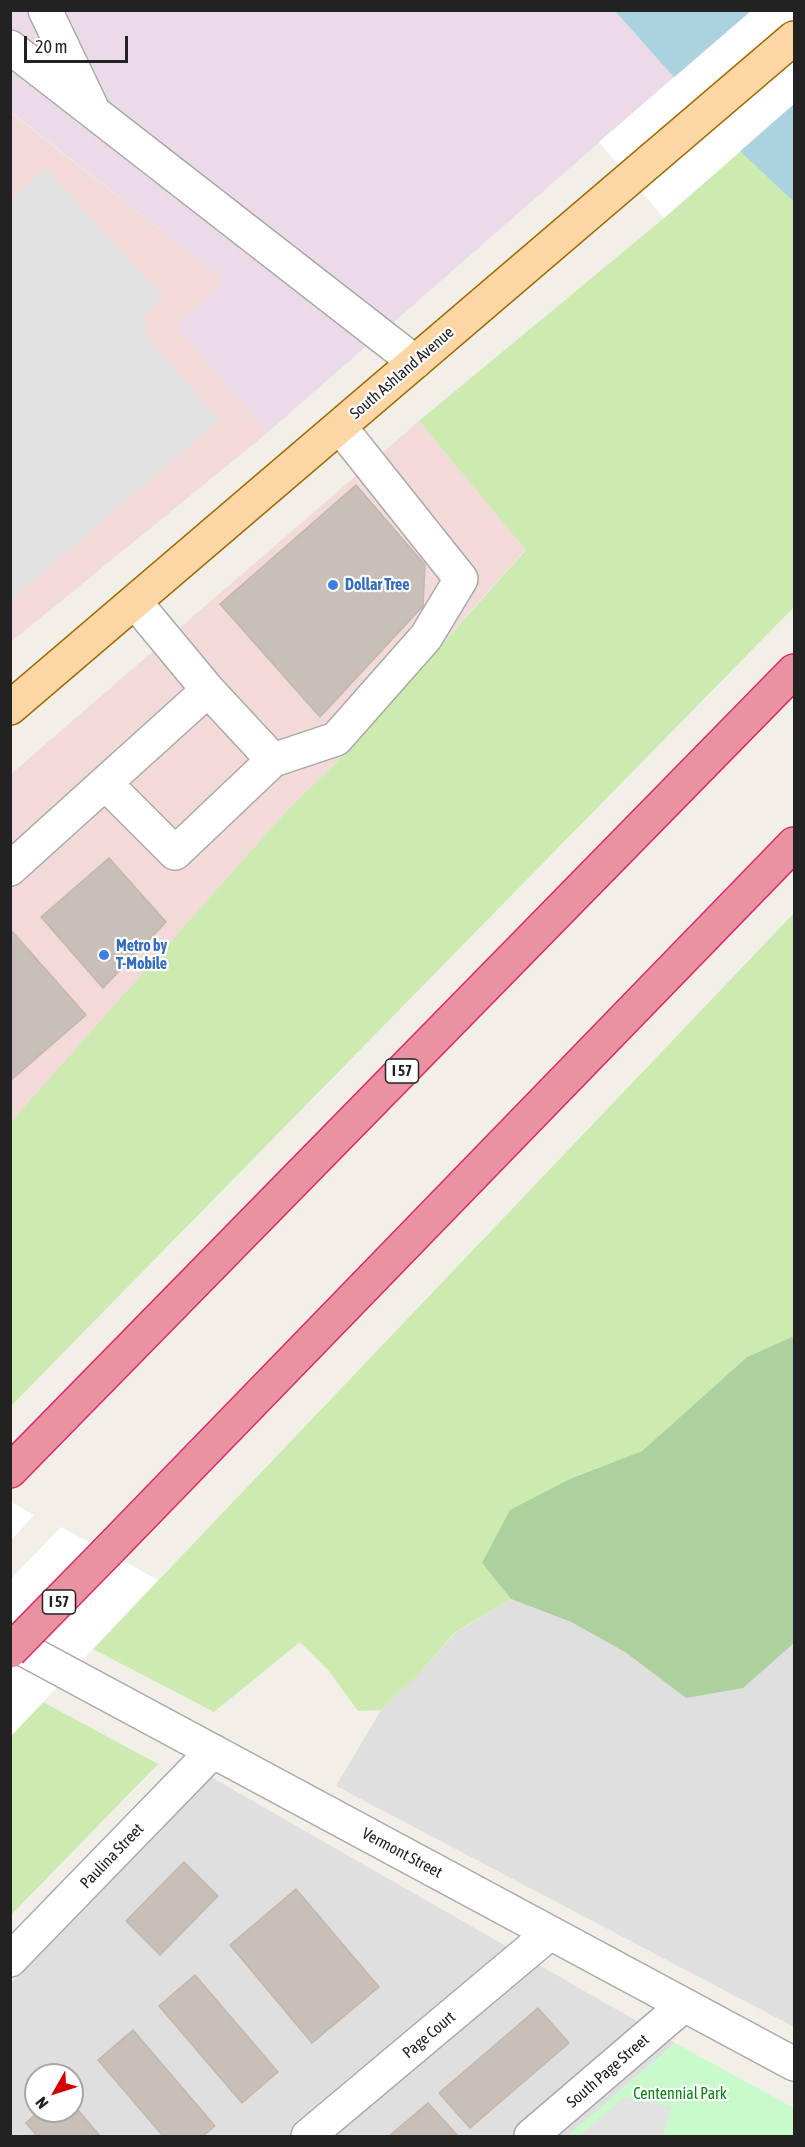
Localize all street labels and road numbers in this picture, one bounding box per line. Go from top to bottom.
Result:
street label: South Ashland Avenue [346,323,458,423]
road number: I 57 [386,1059,418,1083]
road number: I 57 [42,1590,76,1614]
street label: Paulina Street [76,1819,148,1893]
street label: Vermont Street [359,1824,445,1882]
street label: Page Court [399,2008,459,2062]
street label: South Page Street [563,2030,653,2112]

